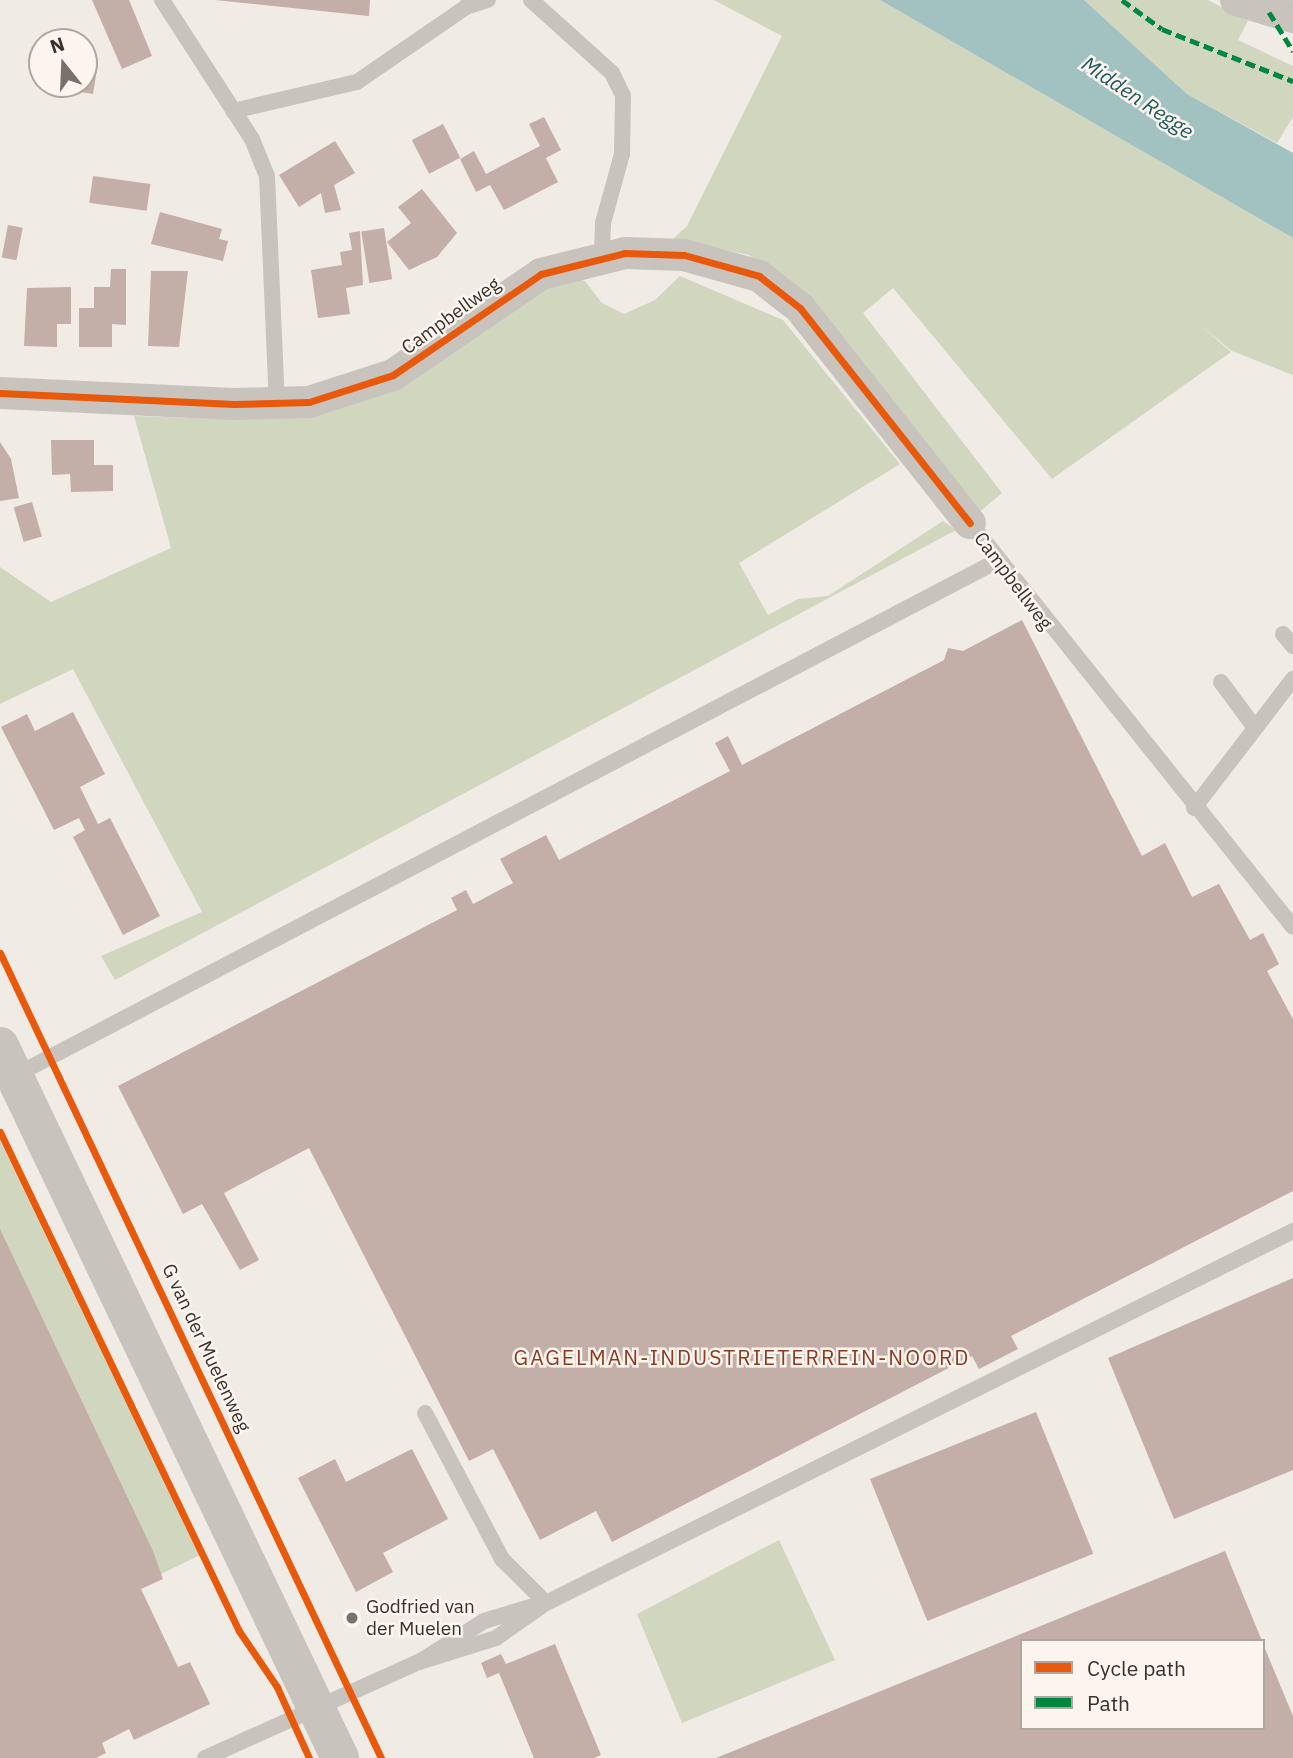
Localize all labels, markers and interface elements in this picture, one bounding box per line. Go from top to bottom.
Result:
north arrow [28,28,98,98]
text: N [47,31,67,58]
water label: Midden Regge [1077,50,1199,144]
street label: Campbellweg [397,273,505,359]
street label: Campbellweg [969,528,1057,634]
street label: G van der Muelenweg [157,1260,255,1436]
district label: GAGELMAN-INDUSTRIETERREIN-NOORD [517,1344,967,1370]
place label: Godfried van der Muelen [366,1596,475,1640]
marker: Godfried van der Muelen [344,1610,360,1626]
legend [1020,1639,1265,1730]
text: Cycle path [1087,1654,1186,1682]
text: Path [1087,1689,1130,1717]

